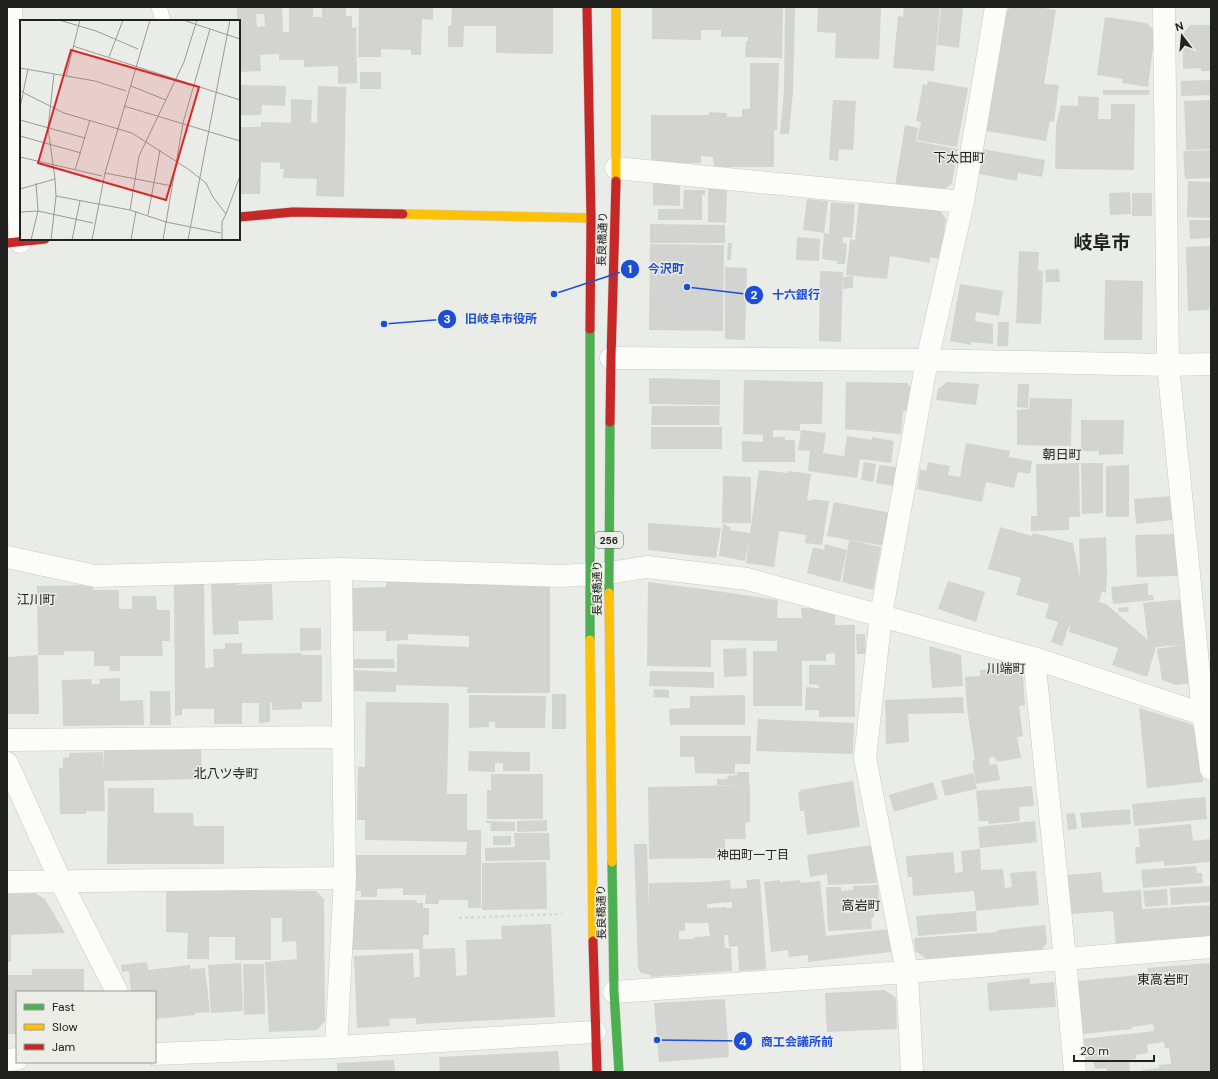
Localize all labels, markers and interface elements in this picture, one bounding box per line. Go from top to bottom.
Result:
north arrow [1162,16,1202,56]
text: N [1173,19,1185,34]
inset map [20,20,240,240]
district label: 下太田町 [933,149,985,166]
street label: 長良橋通り [594,211,610,267]
district label: 岐阜市 [1073,230,1131,255]
callout: 今沢町 [620,257,692,281]
text: 1 [628,261,632,277]
text: 今沢町 [648,261,684,277]
callout: 十六銀行 [744,283,828,307]
text: 2 [751,287,758,303]
text: 十六銀行 [772,287,820,303]
callout: 旧岐阜市役所 [437,307,545,331]
text: 3 [443,311,451,327]
text: 旧岐阜市役所 [465,311,537,327]
district label: 朝日町 [1042,446,1082,463]
road number: 256 [595,532,623,548]
street label: 長良橋通り [590,561,604,616]
district label: 江川町 [16,591,56,608]
district label: 川端町 [986,660,1026,677]
district label: 北八ツ寺町 [193,765,259,782]
district label: 神田町一丁目 [717,847,789,863]
street label: 長良橋通り [594,884,608,940]
district label: 高岩町 [841,897,881,914]
district label: 東高岩町 [1137,971,1189,988]
legend [16,991,156,1063]
text: Fast [52,999,75,1015]
text: Slow [52,1019,78,1035]
callout: 商工会議所前 [733,1029,841,1053]
text: 4 [739,1034,747,1050]
text: 商工会議所前 [761,1034,833,1050]
scale bar [1074,1037,1154,1063]
text: Jam [52,1039,75,1055]
text: 20 m [1080,1043,1109,1059]

